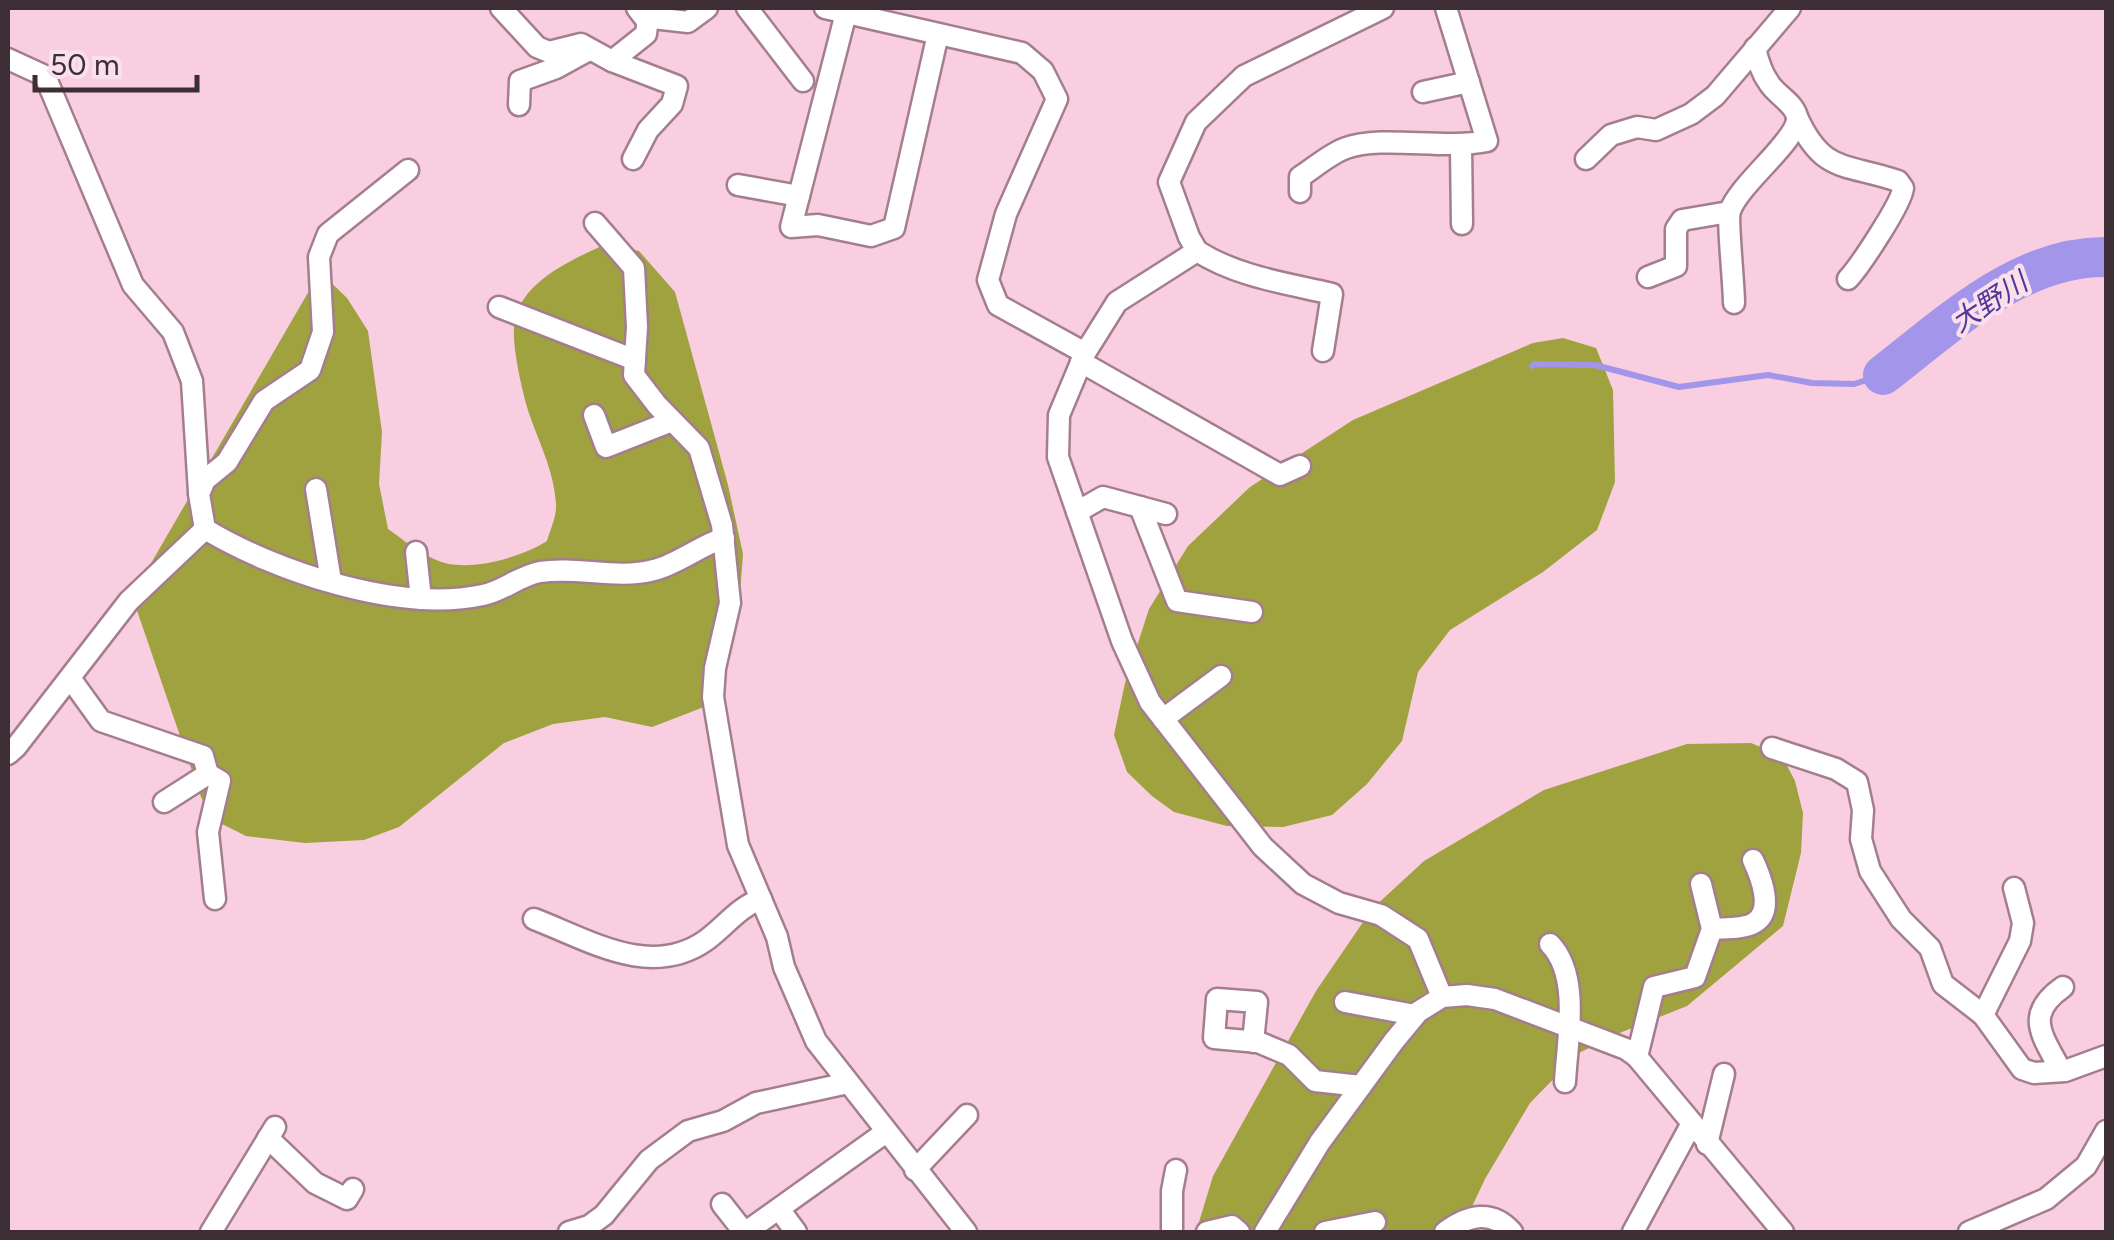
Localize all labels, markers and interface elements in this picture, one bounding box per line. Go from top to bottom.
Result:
scale bar [35,30,198,92]
text: 50 m [50,46,119,83]
water label: 大野川 [1945,263,2036,339]

